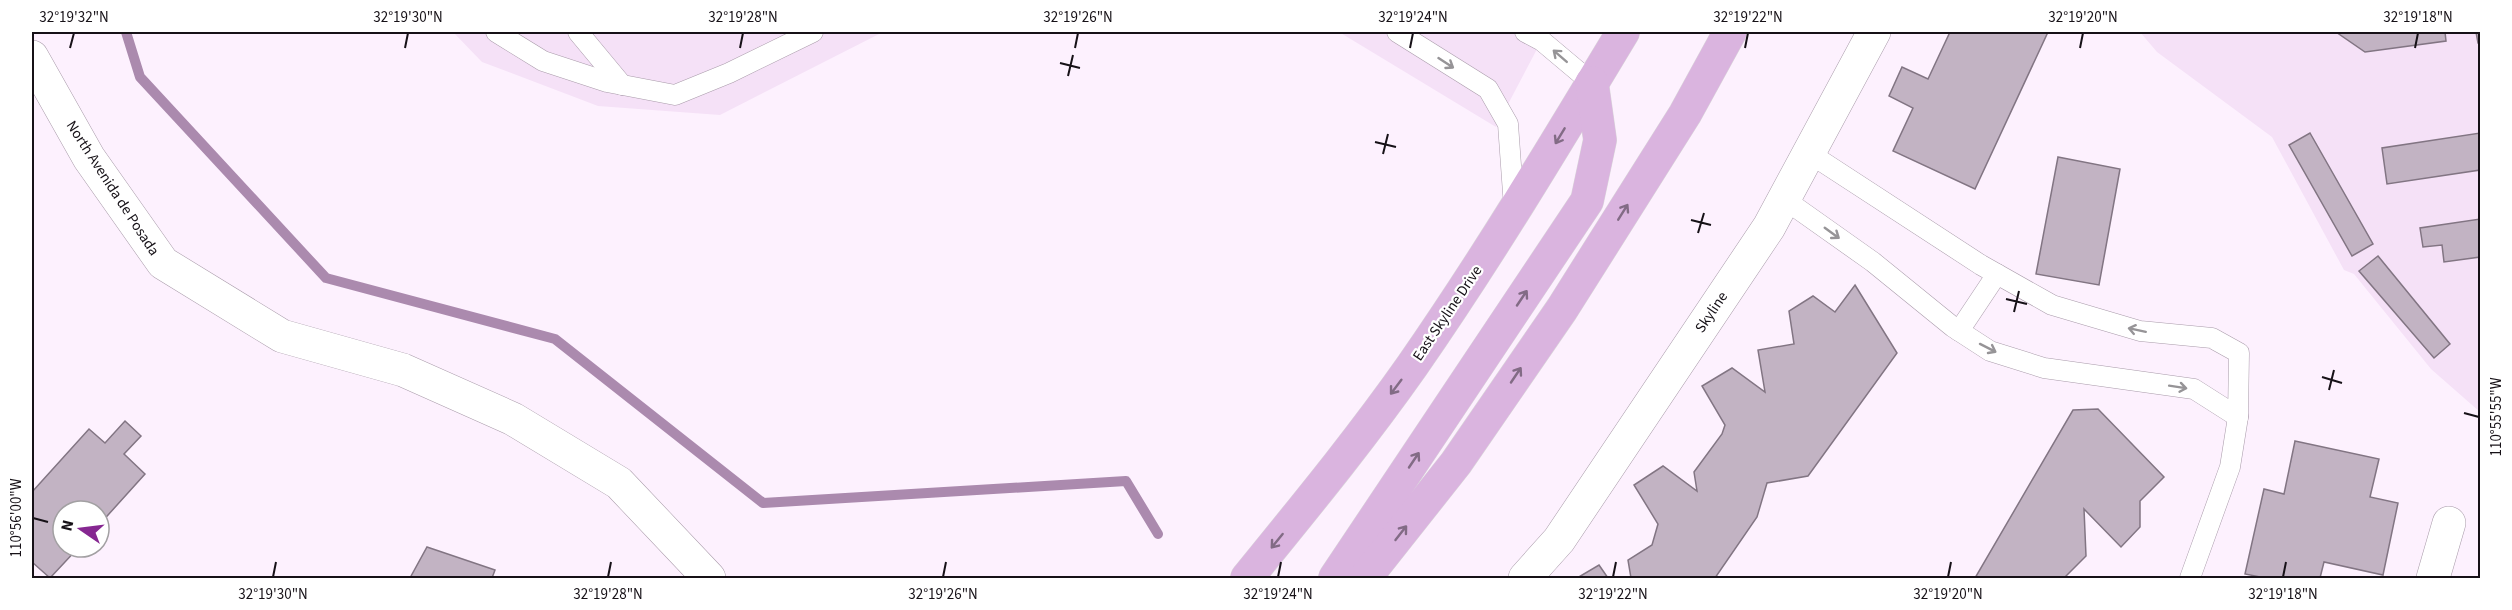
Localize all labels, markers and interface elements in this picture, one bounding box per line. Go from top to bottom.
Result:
text: 32°19'32"N [39,7,109,28]
text: 32°19'30"N [373,7,443,28]
text: 32°19'28"N [708,7,778,28]
text: 32°19'26"N [1043,7,1113,28]
text: 32°19'24"N [1378,7,1448,28]
text: 32°19'22"N [1713,7,1783,28]
text: 32°19'20"N [2048,7,2118,28]
text: 32°19'18"N [2383,7,2453,28]
one-way arrow [1552,49,1568,62]
one-way arrow [1437,57,1454,69]
street label: North Avenida de Posada [61,117,164,260]
one-way arrow [1554,127,1566,144]
one-way arrow [1618,204,1630,221]
one-way arrow [1823,227,1839,239]
street label: East Skyline Drive [1408,262,1487,365]
street label: Skyline [1690,288,1733,337]
one-way arrow [1517,290,1529,307]
one-way arrow [2128,324,2148,335]
one-way arrow [1979,343,1997,355]
one-way arrow [1510,367,1523,384]
text: 110°55'55"W [2486,377,2507,457]
one-way arrow [1390,378,1403,394]
one-way arrow [2168,382,2188,393]
one-way arrow [1408,452,1420,469]
text: 110°56'00"W [6,478,27,558]
north arrow [51,499,111,559]
text: N [55,518,79,533]
one-way arrow [1395,525,1408,541]
one-way arrow [1271,533,1284,549]
text: 32°19'30"N [238,584,308,605]
text: 32°19'28"N [573,584,643,605]
text: 32°19'26"N [908,584,978,605]
text: 32°19'24"N [1243,584,1313,605]
text: 32°19'22"N [1578,584,1648,605]
text: 32°19'20"N [1913,584,1983,605]
text: 32°19'18"N [2248,584,2318,605]

